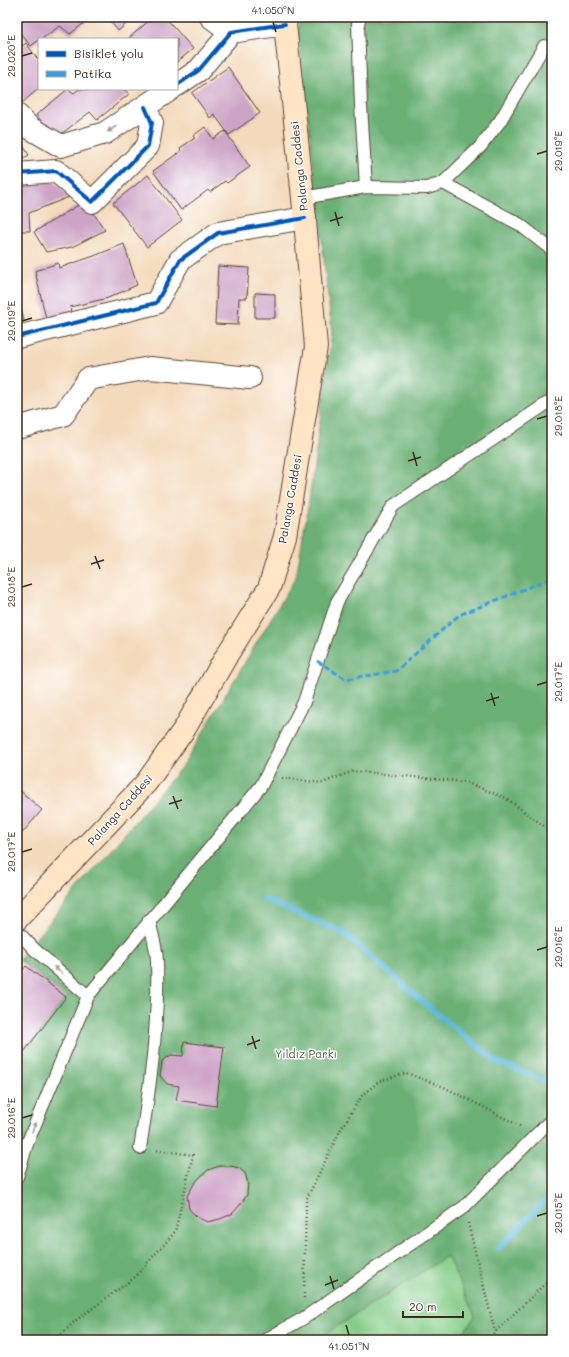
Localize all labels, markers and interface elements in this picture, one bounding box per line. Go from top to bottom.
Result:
text: 41.050°N [252,3,294,17]
text: 29.020°E [4,35,18,77]
legend [38,38,178,90]
text: Bisiklet yolu [74,45,144,61]
text: Patika [74,65,112,81]
street label: Palanga Caddesi [286,120,311,212]
one-way arrow [107,125,117,133]
text: 29.019°E [551,130,565,171]
text: 29.019°E [4,300,18,341]
text: 29.018°E [551,395,565,436]
street label: Palanga Caddesi [274,453,305,545]
text: 29.018°E [4,566,18,607]
text: 29.017°E [551,662,565,702]
street label: Palanga Caddesi [84,771,155,848]
text: 29.017°E [4,832,18,872]
text: 29.016°E [551,926,565,967]
one-way arrow [54,966,63,975]
park label: Yıldız Parkı [275,1046,337,1061]
text: 29.016°E [4,1097,18,1138]
one-way arrow [32,1120,38,1132]
text: 29.015°E [551,1192,565,1233]
scale bar [403,1293,463,1319]
text: 20 m [409,1298,437,1314]
text: 41.051°N [329,1339,370,1353]

